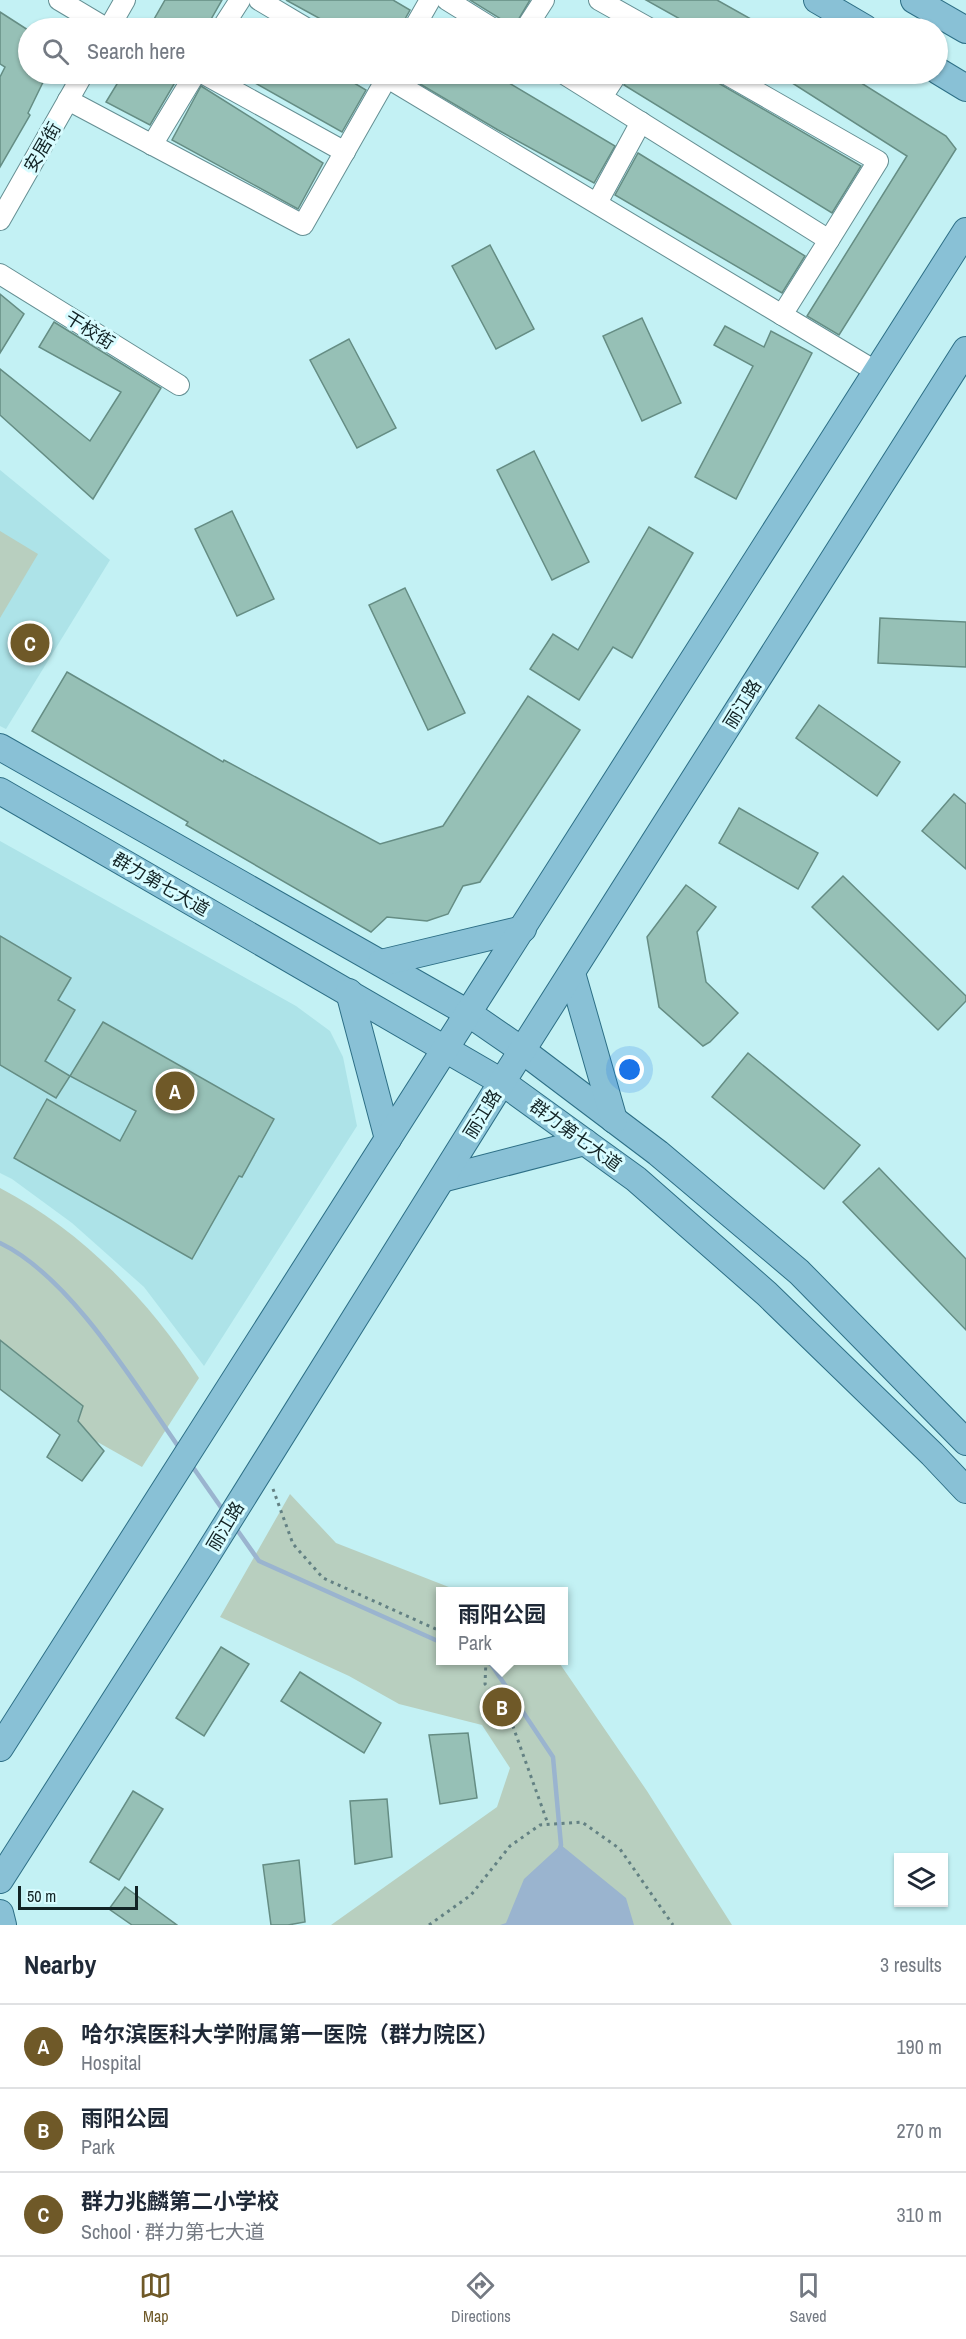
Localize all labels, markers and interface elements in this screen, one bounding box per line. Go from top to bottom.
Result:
search box [18,18,948,84]
icon: search [39,35,72,68]
text: Search here [87,36,185,66]
street label: 安居街 [18,117,66,177]
street label: 干校街 [60,305,120,355]
pin: C [10,620,50,666]
street label: 丽江路 [717,674,767,734]
street label: 群力第七大道 [108,846,214,922]
your location [615,1055,644,1084]
pin: A [156,1068,195,1114]
street label: 丽江路 [457,1084,507,1144]
street label: 群力第七大道 [525,1093,627,1177]
street label: 丽江路 [200,1496,250,1556]
popup [436,1587,568,1665]
text: 雨阳公园 [458,1599,546,1629]
text: Park [458,1629,492,1656]
pin: B [482,1684,522,1730]
map controls [894,1853,948,1907]
button: layers [894,1853,948,1907]
scale bar [18,1883,138,1910]
text: 50 m [27,1885,56,1907]
text: Nearby [24,1947,96,1982]
text: 3 results [880,1951,942,1978]
text: 哈尔滨医科大学附属第一医院（群力院区） [81,2019,499,2049]
text: A [38,2033,49,2060]
text: 190 m [896,2033,942,2060]
text: Hospital [81,2049,141,2076]
text: 雨阳公园 [81,2103,169,2133]
text: B [38,2117,49,2144]
text: 270 m [896,2117,942,2144]
text: Park [81,2133,115,2160]
text: 群力兆麟第二小学校 [81,2186,279,2216]
text: C [38,2201,49,2228]
text: 310 m [896,2201,942,2228]
text: School · 群力第七大道 [81,2218,265,2245]
tab: Map [139,2269,172,2327]
tab: Directions [451,2269,511,2327]
tab: Saved [789,2269,827,2327]

